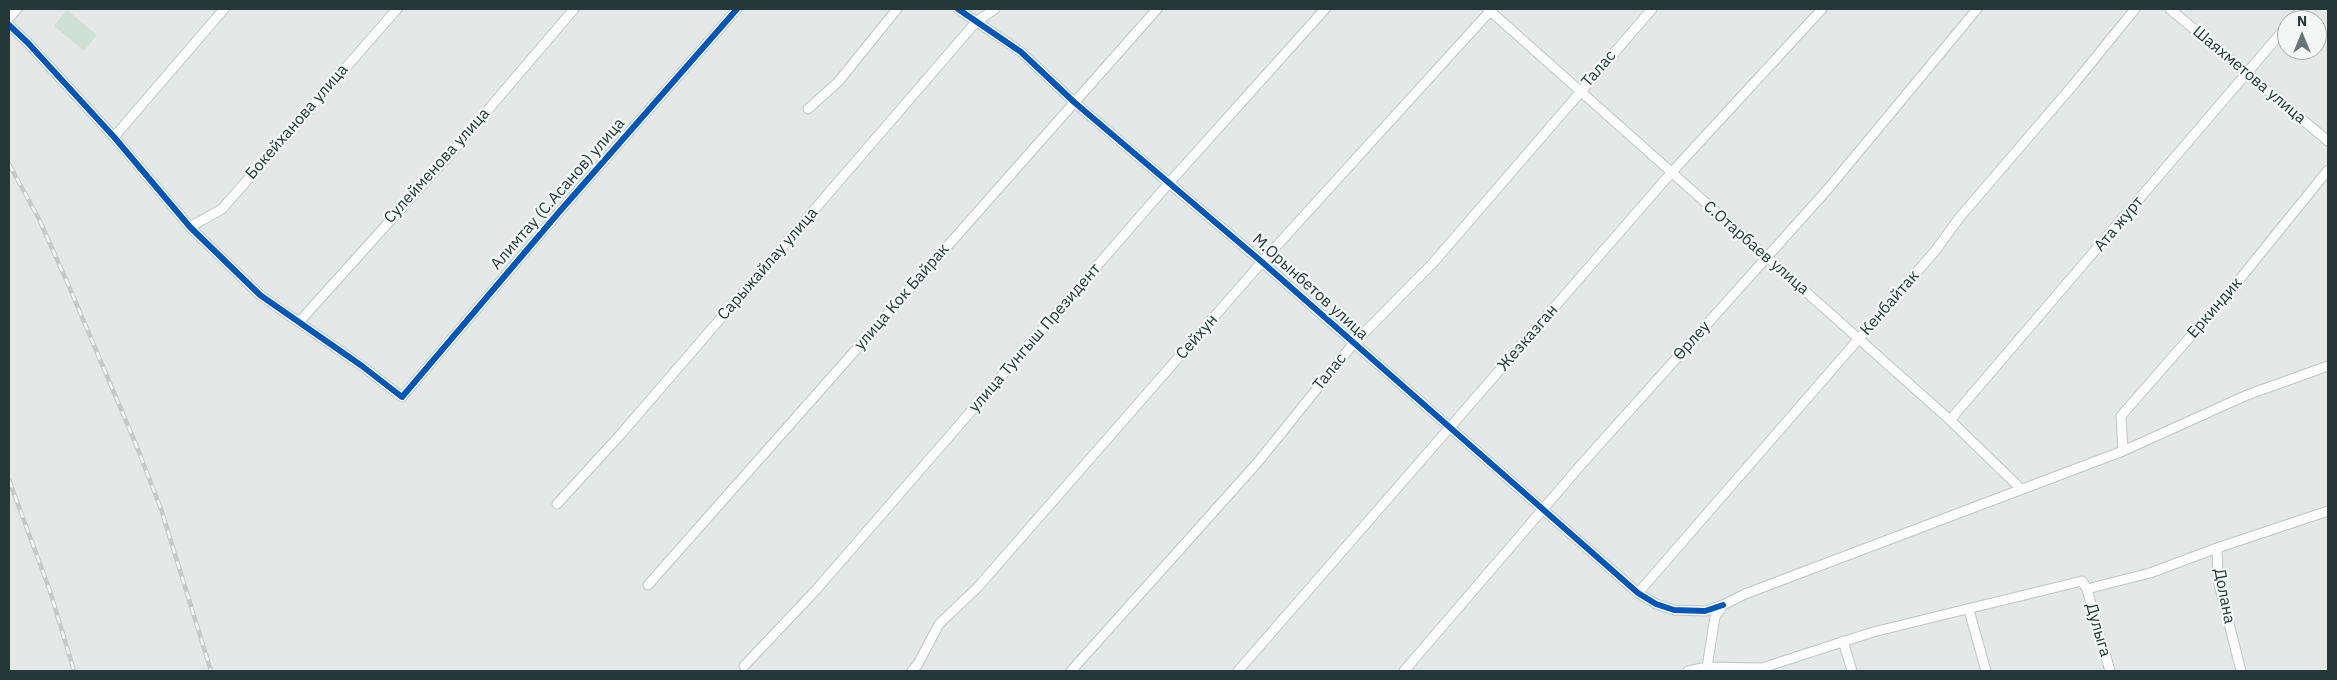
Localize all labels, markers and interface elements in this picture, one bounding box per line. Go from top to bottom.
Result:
north arrow [2277,10,2327,60]
text: N [2297,12,2307,30]
street label: Шаяхметова улица [2188,22,2310,128]
street label: Талас [1578,47,1620,91]
street label: Бокейханова улица [242,60,352,184]
street label: Сулейменова улица [380,104,494,228]
street label: Алимтау (С.Асанов) улица [487,114,629,274]
street label: Ата журт [2090,192,2148,256]
street label: С.Отарбаев улица [1699,197,1813,299]
street label: Сарыжайлау улица [714,204,822,324]
street label: М.Орынбетов улица [1248,230,1372,344]
street label: улица Кок Байрак [851,240,953,354]
street label: улица Тунгыш Президент [965,260,1105,416]
street label: Кенбайтак [1856,266,1924,340]
street label: Еркиндик [2183,274,2247,342]
street label: Жезказган [1494,301,1562,375]
street label: Сейхун [1172,310,1222,364]
street label: Өрлеу [1669,317,1715,365]
street label: Талас [1309,349,1351,395]
street label: Долана [2209,567,2239,625]
street label: Дулыга [2081,601,2115,659]

